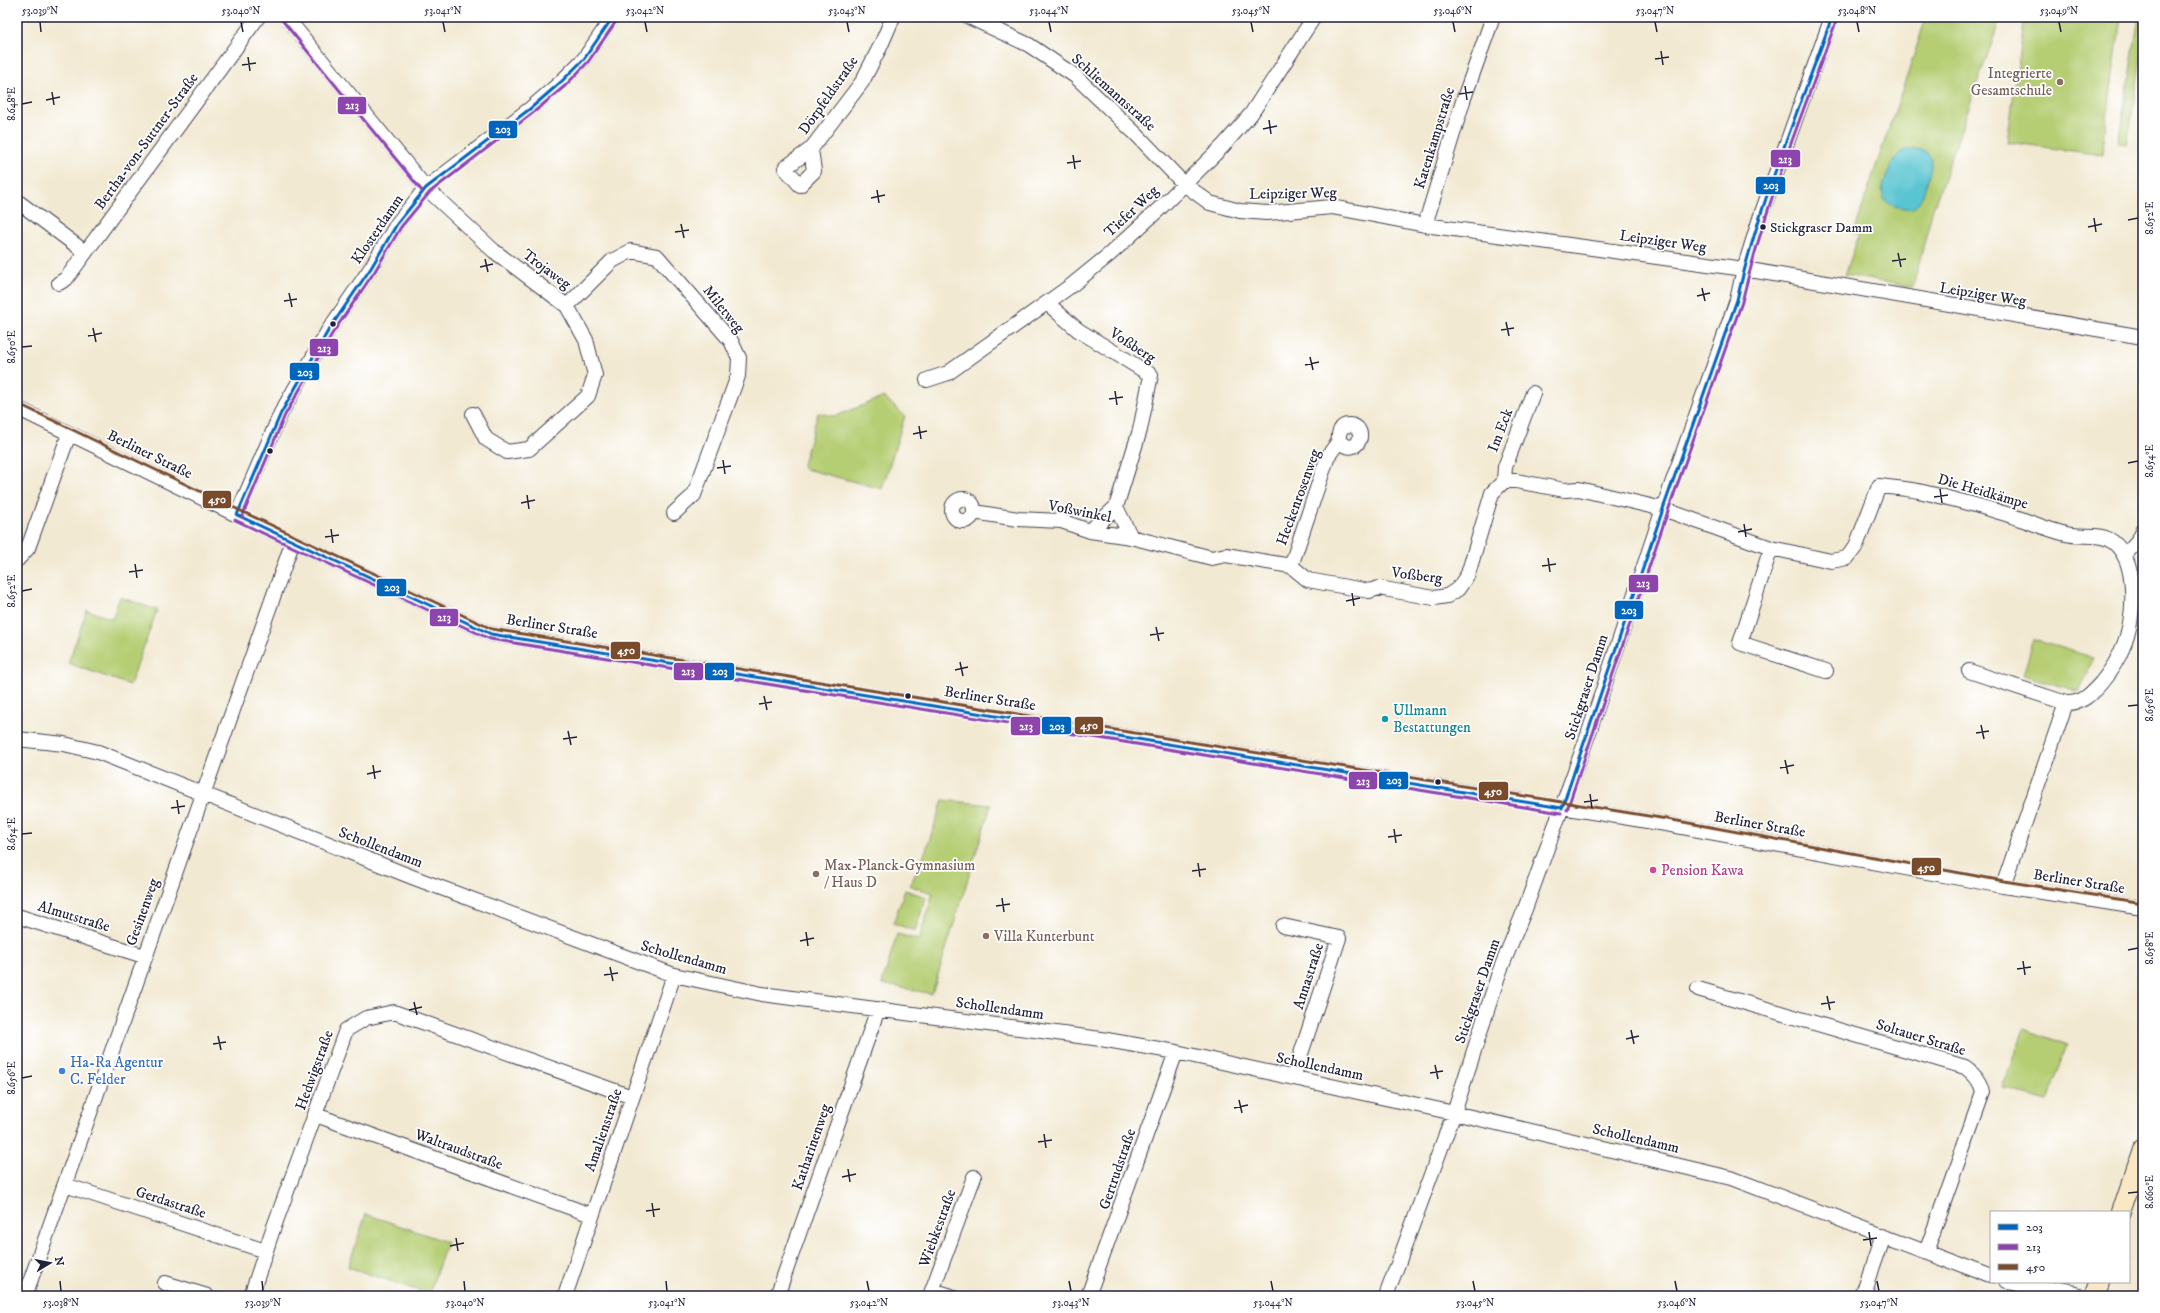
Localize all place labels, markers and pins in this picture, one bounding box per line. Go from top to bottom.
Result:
place label: Integrierte Gesamtschule [1971,64,2052,100]
marker: Integrierte Gesamtschule [2055,77,2065,87]
place label: Stickgraser Damm [1770,219,1873,237]
marker: Stickgraser Damm [1758,222,1768,232]
unlabelled marker [328,319,338,329]
unlabelled marker [265,446,275,456]
unlabelled marker [903,691,913,701]
place label: Ullmann Bestattungen [1393,701,1471,737]
marker: Ullmann Bestattungen [1380,714,1390,724]
unlabelled marker [1433,777,1443,787]
place label: Max-Planck-Gymnasium / Haus D [824,856,975,892]
place label: Pension Kawa [1661,861,1744,880]
marker: Pension Kawa [1648,865,1658,875]
marker: Max-Planck-Gymnasium / Haus D [811,869,821,879]
place label: Villa Kunterbunt [993,927,1095,946]
marker: Villa Kunterbunt [981,931,991,941]
place label: Ha-Ra Agentur C. Felder [70,1053,163,1089]
marker: Ha-Ra Agentur C. Felder [57,1066,67,1076]

